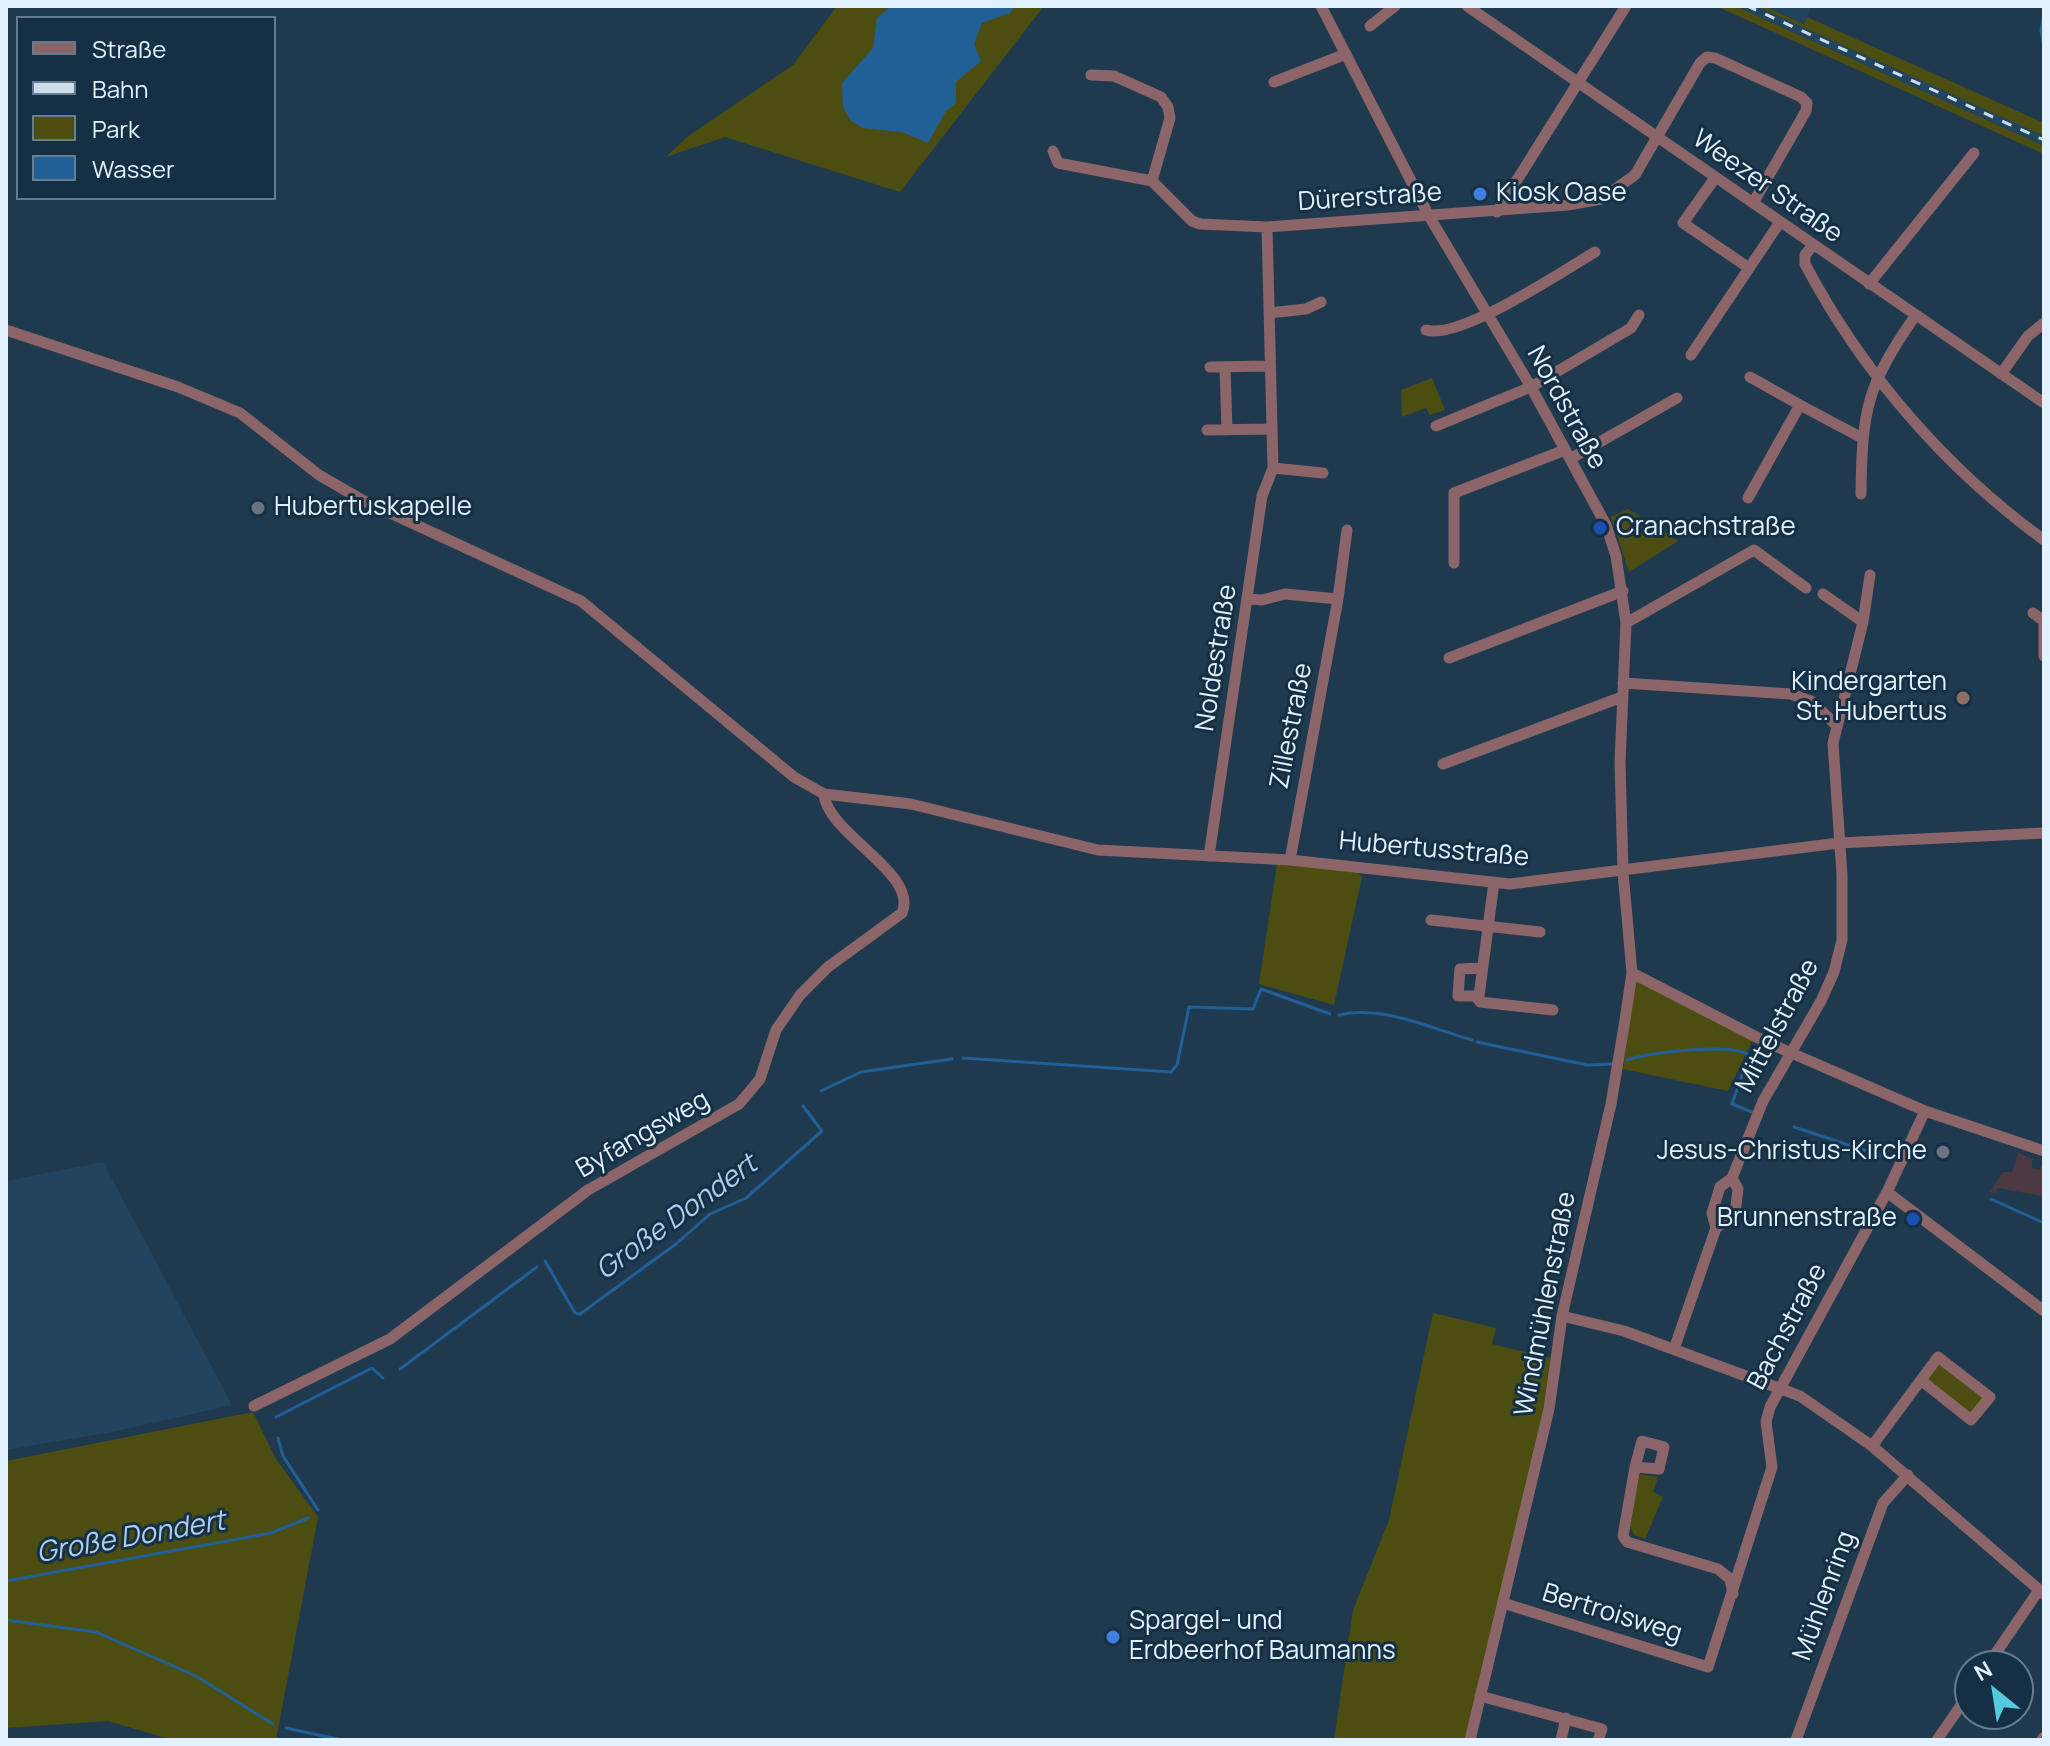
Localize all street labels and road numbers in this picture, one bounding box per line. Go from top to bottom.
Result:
street label: Weezer Straße [1686,124,1848,250]
street label: Dürerstraße [1297,177,1443,219]
street label: Nordstraße [1519,341,1613,475]
street label: Noldestraße [1190,582,1244,734]
street label: Zillestraße [1265,660,1319,792]
street label: Hubertusstraße [1338,826,1530,874]
street label: Mittelstraße [1730,954,1826,1098]
street label: Byfangsweg [571,1085,715,1185]
street label: Windmühlenstraße [1509,1189,1583,1419]
street label: Bachstraße [1742,1259,1834,1395]
street label: Mühlenring [1787,1527,1863,1665]
street label: Bertroisweg [1538,1578,1686,1650]

